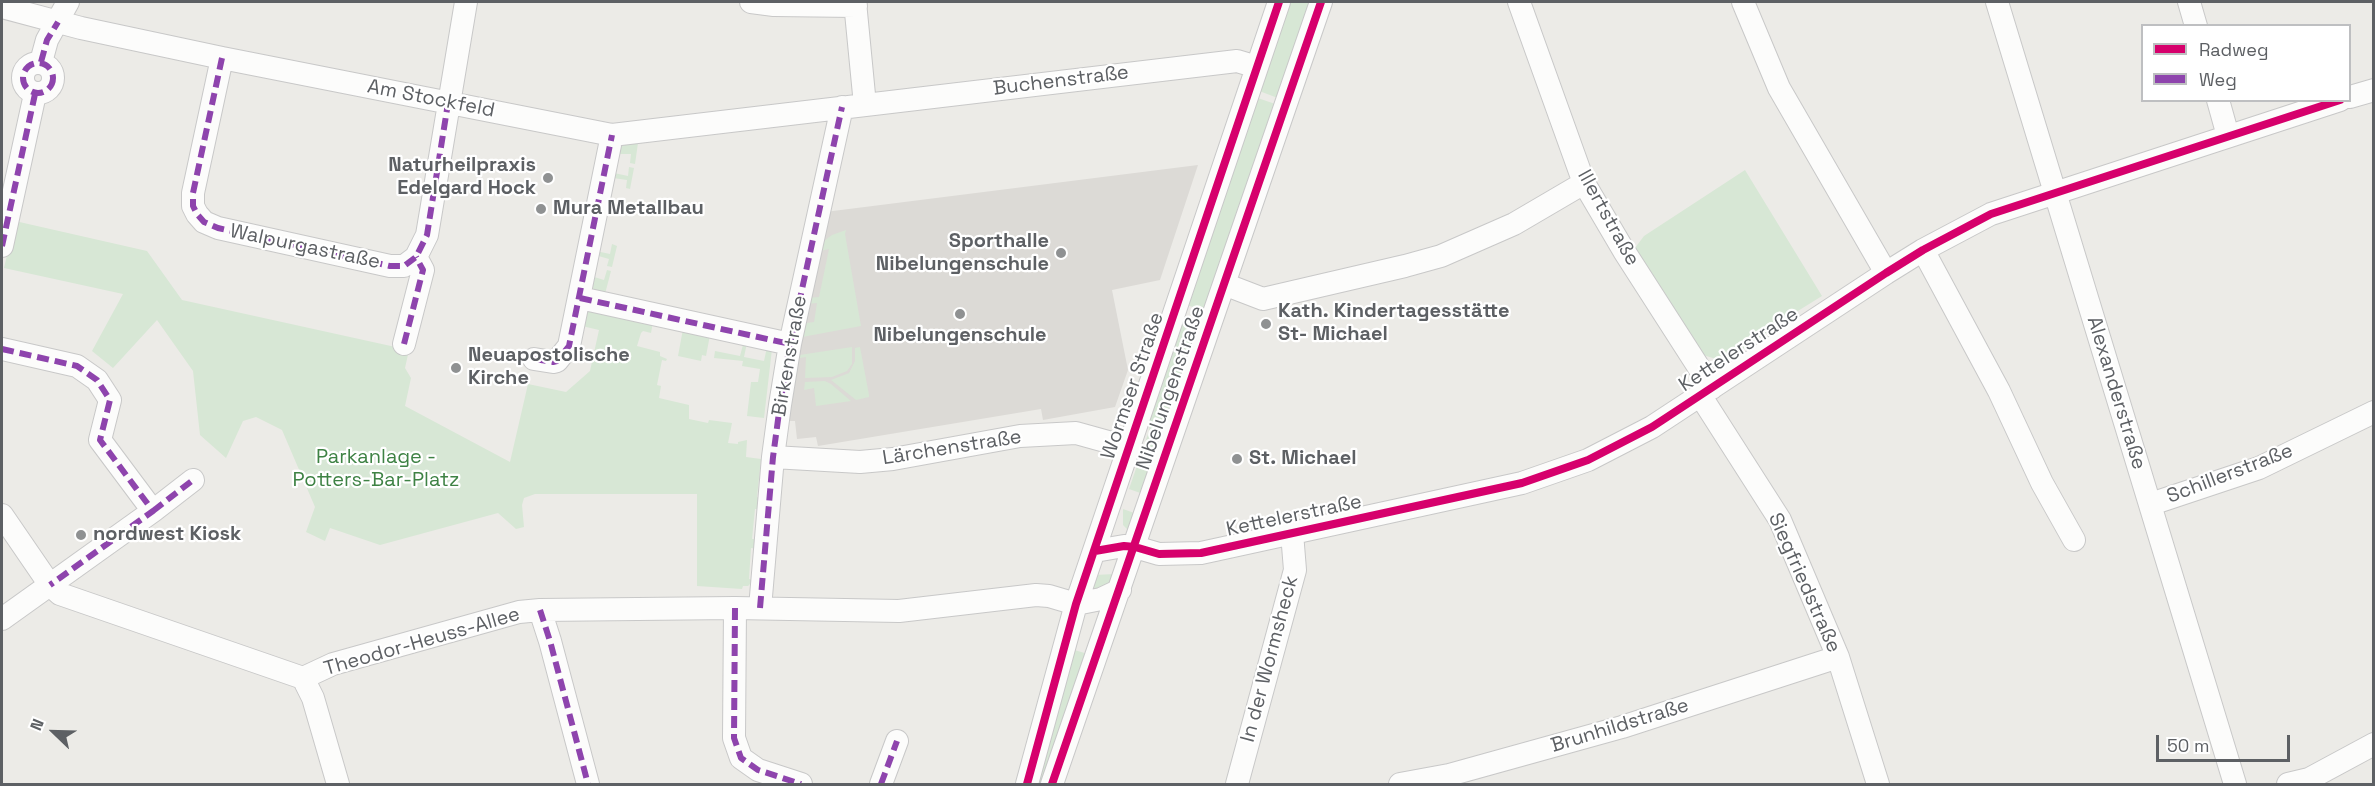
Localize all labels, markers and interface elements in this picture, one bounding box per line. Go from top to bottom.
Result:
legend [2141,24,2351,102]
text: Radweg [2199,38,2269,61]
street label: Buchenstraße [992,61,1130,101]
text: Weg [2199,68,2237,91]
street label: Am Stockfeld [365,75,497,123]
place label: Naturheilpraxis Edelgard Hock [388,154,536,201]
street label: Illertstraße [1572,166,1644,270]
marker: Naturheilpraxis Edelgard Hock [541,171,555,185]
place label: Mura Metallbau [553,197,704,221]
marker: Mura Metallbau [534,202,548,216]
street label: Walpurgastraße [228,219,382,275]
place label: Sporthalle Nibelungenschule [876,230,1049,277]
marker: Sporthalle Nibelungenschule [1054,246,1068,260]
street label: Birkenstraße [768,294,812,418]
place label: Kath. Kindertagesstätte St- Michael [1278,300,1510,347]
street label: Kettelerstraße [1675,302,1803,398]
street label: Nibelungenstraße [1132,303,1210,473]
marker: Nibelungenschule [953,307,967,321]
street label: Wormser Straße [1097,309,1169,463]
street label: Alexanderstraße [2081,314,2151,472]
marker: Kath. Kindertagesstätte St- Michael [1259,317,1273,331]
place label: Nibelungenschule [873,324,1047,348]
place label: Neuapostolische Kirche [468,344,630,391]
marker: Neuapostolische Kirche [449,361,463,375]
street label: Lärchenstraße [881,425,1023,471]
street label: Schillerstraße [2164,439,2296,509]
park label: Parkanlage - Potters-Bar-Platz [293,446,459,493]
place label: St. Michael [1249,447,1356,471]
marker: St. Michael [1230,452,1244,466]
street label: Kettelerstraße [1224,490,1364,542]
street label: Siegfriedstraße [1762,509,1846,657]
place label: nordwest Kiosk [93,523,241,547]
marker: nordwest Kiosk [74,528,88,542]
street label: In der Wormsheck [1236,573,1304,745]
street label: Theodor-Heuss-Allee [321,603,523,681]
street label: Brunhildstraße [1548,694,1692,758]
north arrow [24,702,84,762]
text: N [25,716,49,734]
scale bar [2159,723,2292,761]
text: 50 m [2167,734,2209,757]

